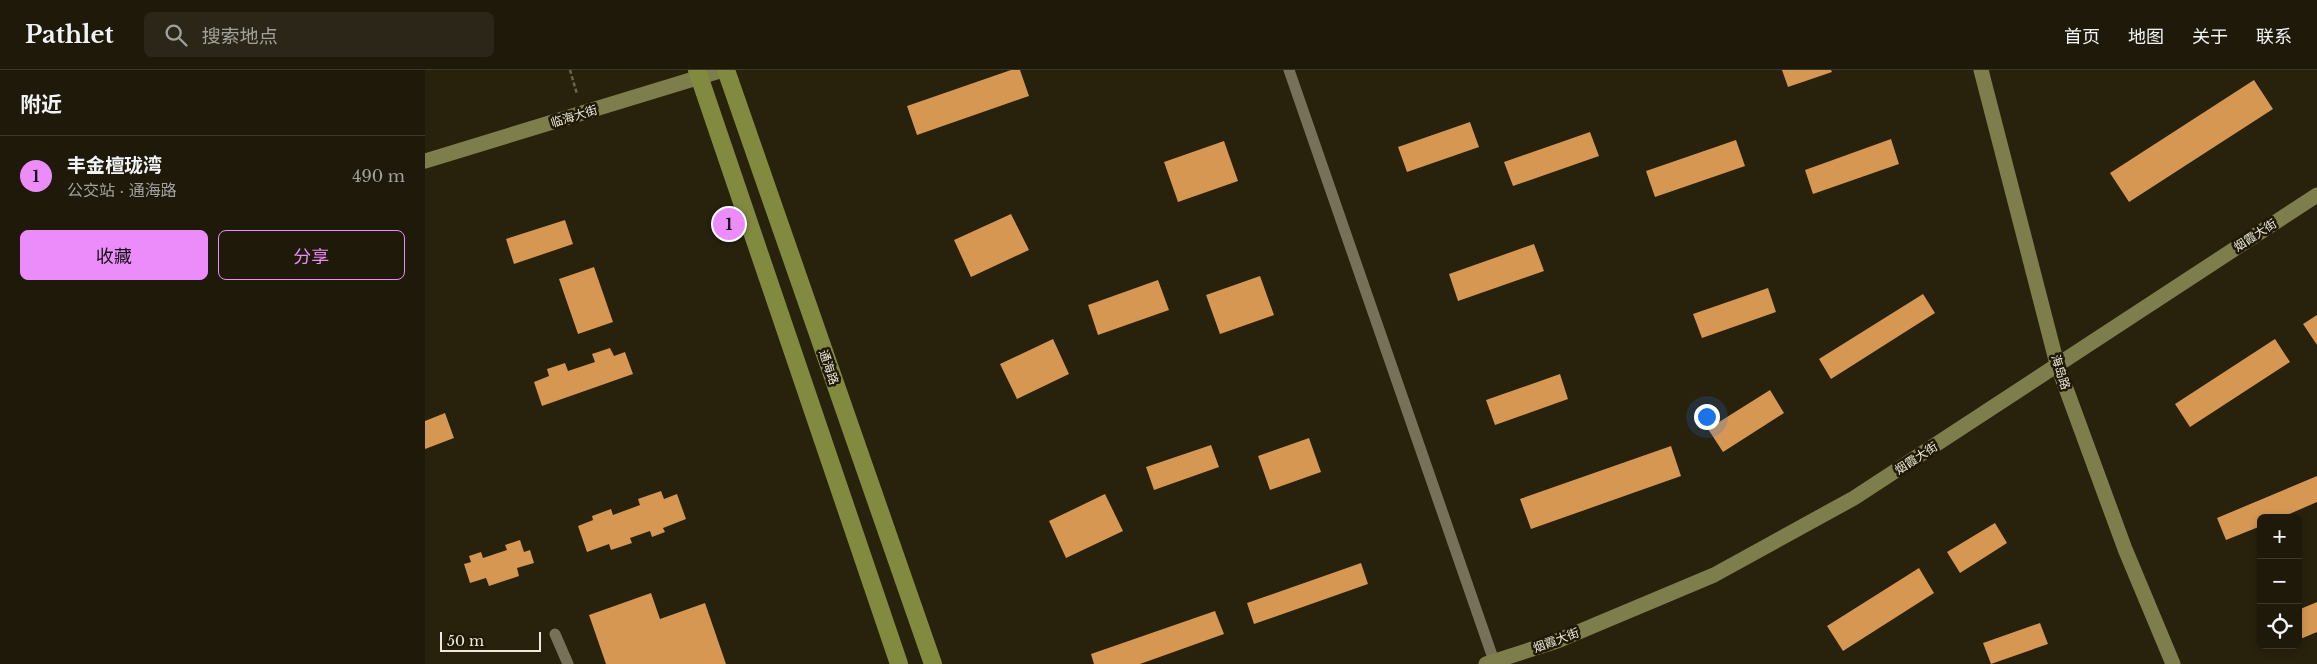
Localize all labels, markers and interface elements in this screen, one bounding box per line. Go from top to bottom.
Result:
search box [144,12,494,57]
text: Pathlet [25,20,114,49]
icon: search [162,21,190,49]
text: 搜索地点 [202,25,278,48]
text: 首页 [2064,26,2100,48]
text: 地图 [2128,26,2164,48]
text: 关于 [2192,26,2228,48]
text: 联系 [2256,26,2292,48]
text: 附近 [20,92,62,118]
street label: 临海大街 [549,102,599,130]
text: 丰金檀珑湾 [67,154,162,177]
text: 1 [33,166,39,186]
text: 490 m [352,166,405,186]
text: 公交站 · 通海路 [67,180,177,200]
pin: 1 [713,205,745,243]
street label: 烟霞大街 [2231,216,2279,254]
button: 收藏 [20,230,208,280]
button: 分享 [218,230,405,280]
street label: 通海路 [816,348,842,386]
street label: 海岛路 [2048,353,2074,391]
your location [1694,404,1720,430]
street label: 烟霞大街 [1892,439,1940,477]
map controls [2257,514,2302,649]
button: + [2257,514,2302,559]
button: − [2257,559,2302,604]
button: locate [2257,604,2302,649]
street label: 烟霞大街 [1531,625,1581,655]
scale bar [440,629,541,652]
text: 50 m [447,632,484,650]

